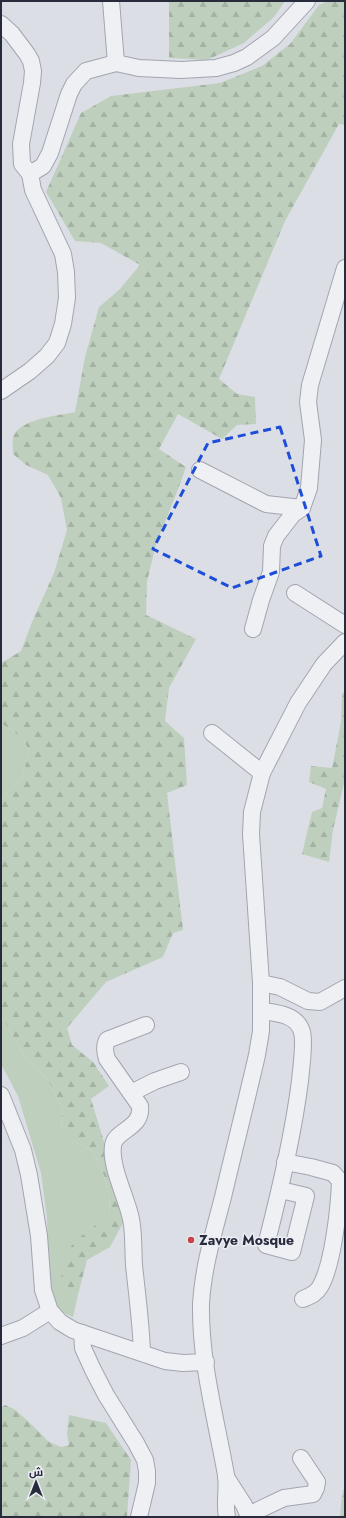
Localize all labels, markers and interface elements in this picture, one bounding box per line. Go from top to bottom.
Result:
place label: Zavye Mosque [199,1230,294,1250]
marker: Zavye Mosque [186,1235,196,1245]
north arrow [16,1462,56,1502]
text: ش [29,1464,43,1480]

